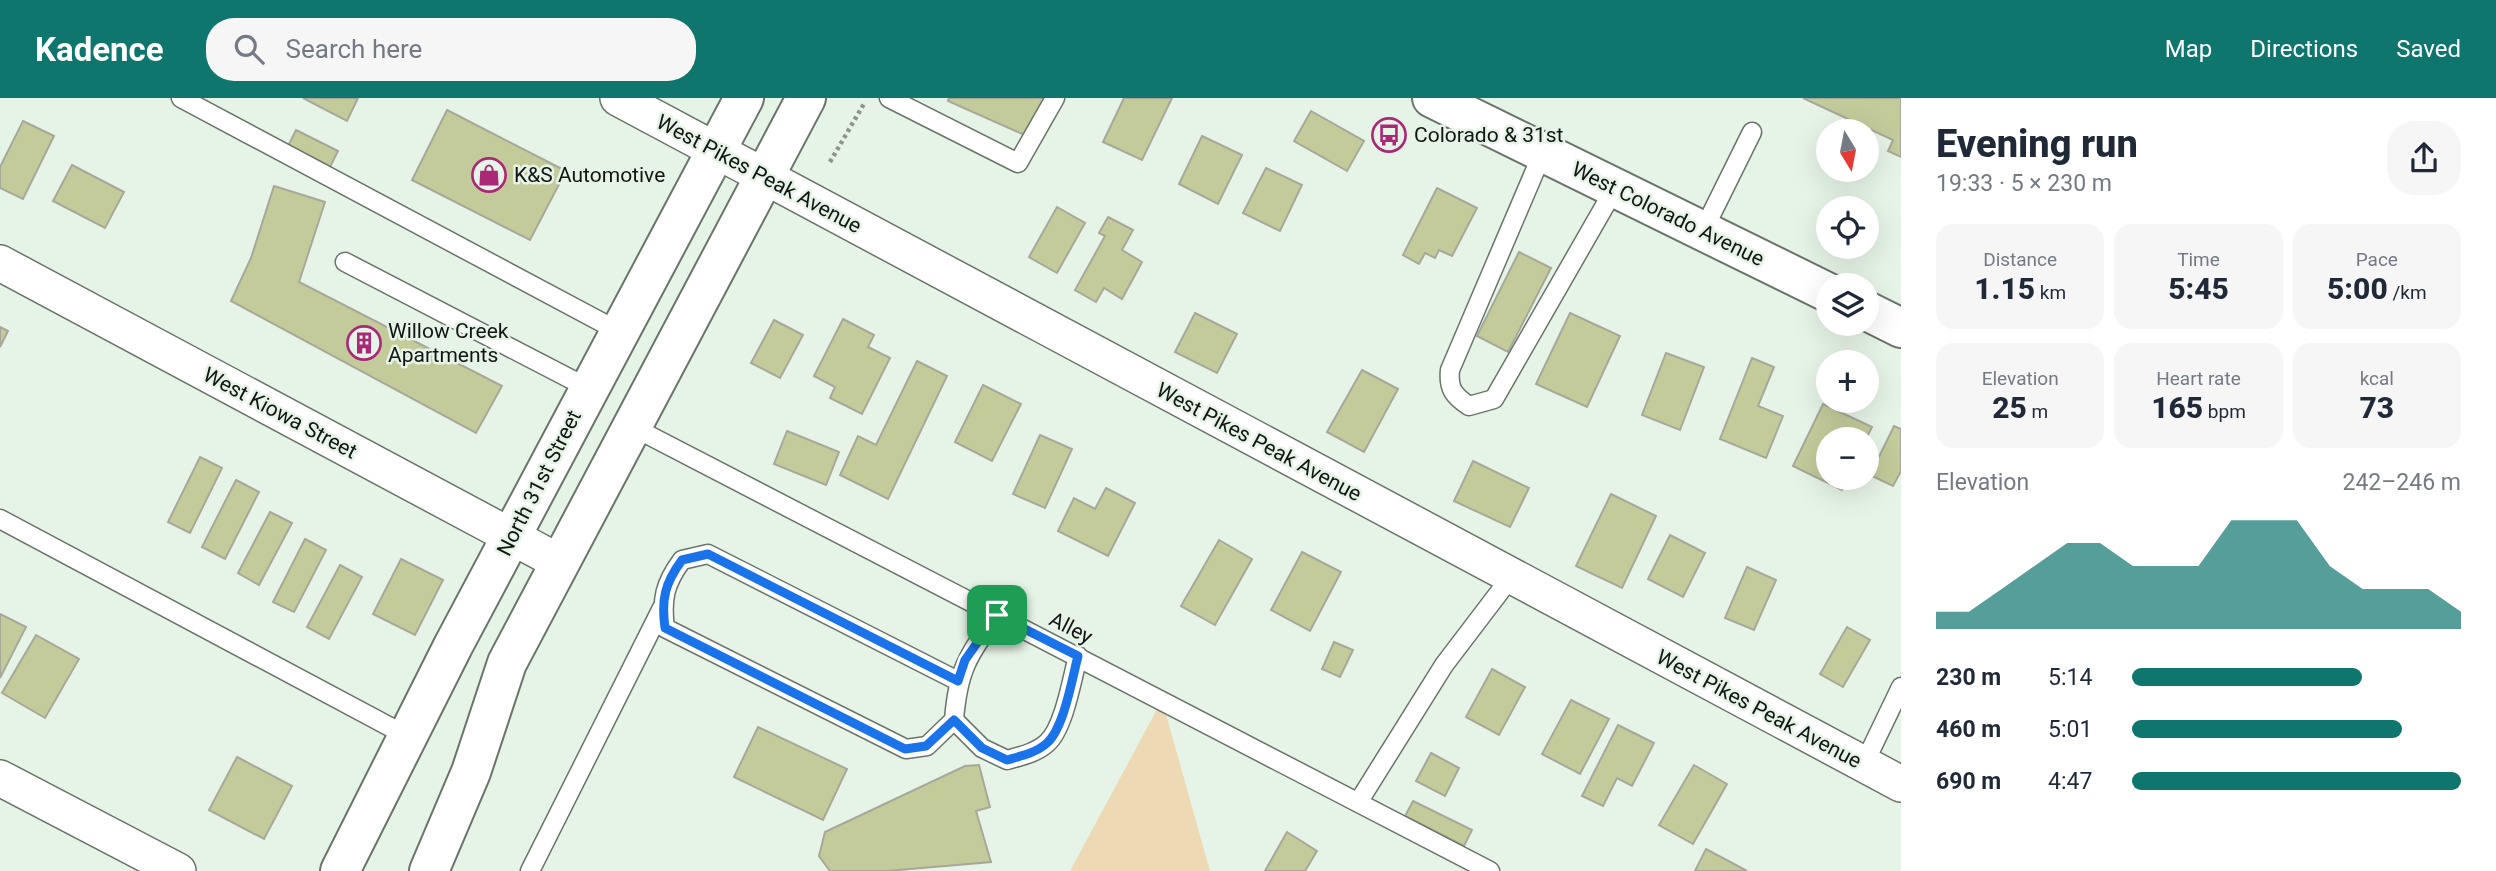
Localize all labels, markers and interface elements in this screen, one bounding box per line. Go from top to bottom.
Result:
search box [206,18,696,81]
text: Kadence [35,30,164,69]
icon: search [230,30,268,68]
text: Search here [286,34,422,64]
text: Map [2165,35,2212,63]
text: Directions [2250,35,2358,63]
text: Saved [2396,35,2461,63]
street label: West Pikes Peak Avenue [652,110,866,238]
bus stop icon: Colorado & 31st [1370,116,1408,154]
north arrow [1816,119,1880,182]
map controls [1816,119,1879,490]
button: share [2387,121,2461,195]
text: Evening run [1936,122,2138,166]
place label: Colorado & 31st [1414,123,1564,147]
shop icon: K&S Automotive [470,156,508,194]
street label: West Colorado Avenue [1568,157,1768,271]
place label: K&S Automotive [514,163,665,187]
text: 19:33 · 5 × 230 m [1936,170,2112,197]
button: locate [1816,196,1879,259]
text: Distance [1983,248,2057,271]
text: Time [2177,248,2220,271]
text: Pace [2356,248,2398,271]
text: 1.15 [1974,271,2035,306]
text: 5:45 [2168,271,2229,306]
text: 5:00 [2327,271,2388,306]
button: layers [1816,273,1879,336]
text: km [2035,281,2066,304]
text: /km [2388,281,2427,304]
place label: Willow Creek Apartments [388,319,509,367]
building icon: Willow Creek Apartments [345,324,383,362]
button: + [1816,350,1879,413]
street label: West Kiowa Street [199,362,361,464]
text: Elevation [1982,367,2059,390]
text: Heart rate [2156,367,2241,390]
text: kcal [2360,367,2394,390]
street label: West Pikes Peak Avenue [1152,378,1366,506]
text: 25 [1992,390,2027,425]
text: 165 [2151,390,2203,425]
text: 73 [2360,390,2394,425]
text: m [2027,400,2048,423]
text: bpm [2203,400,2246,423]
street label: North 31st Street [492,406,586,560]
button: − [1816,427,1879,490]
text: Elevation [1936,469,2029,496]
text: 242–246 m [2342,469,2461,496]
pin [967,585,1027,645]
icon: arrive [978,596,1016,634]
street label: Alley [1046,607,1096,649]
street label: West Pikes Peak Avenue [1652,645,1866,773]
text: 230 m [1936,664,2001,691]
text: 5:14 [2048,664,2092,691]
text: 460 m [1936,716,2001,743]
text: 5:01 [2048,716,2092,743]
text: 690 m [1936,768,2001,795]
text: 4:47 [2048,768,2092,795]

